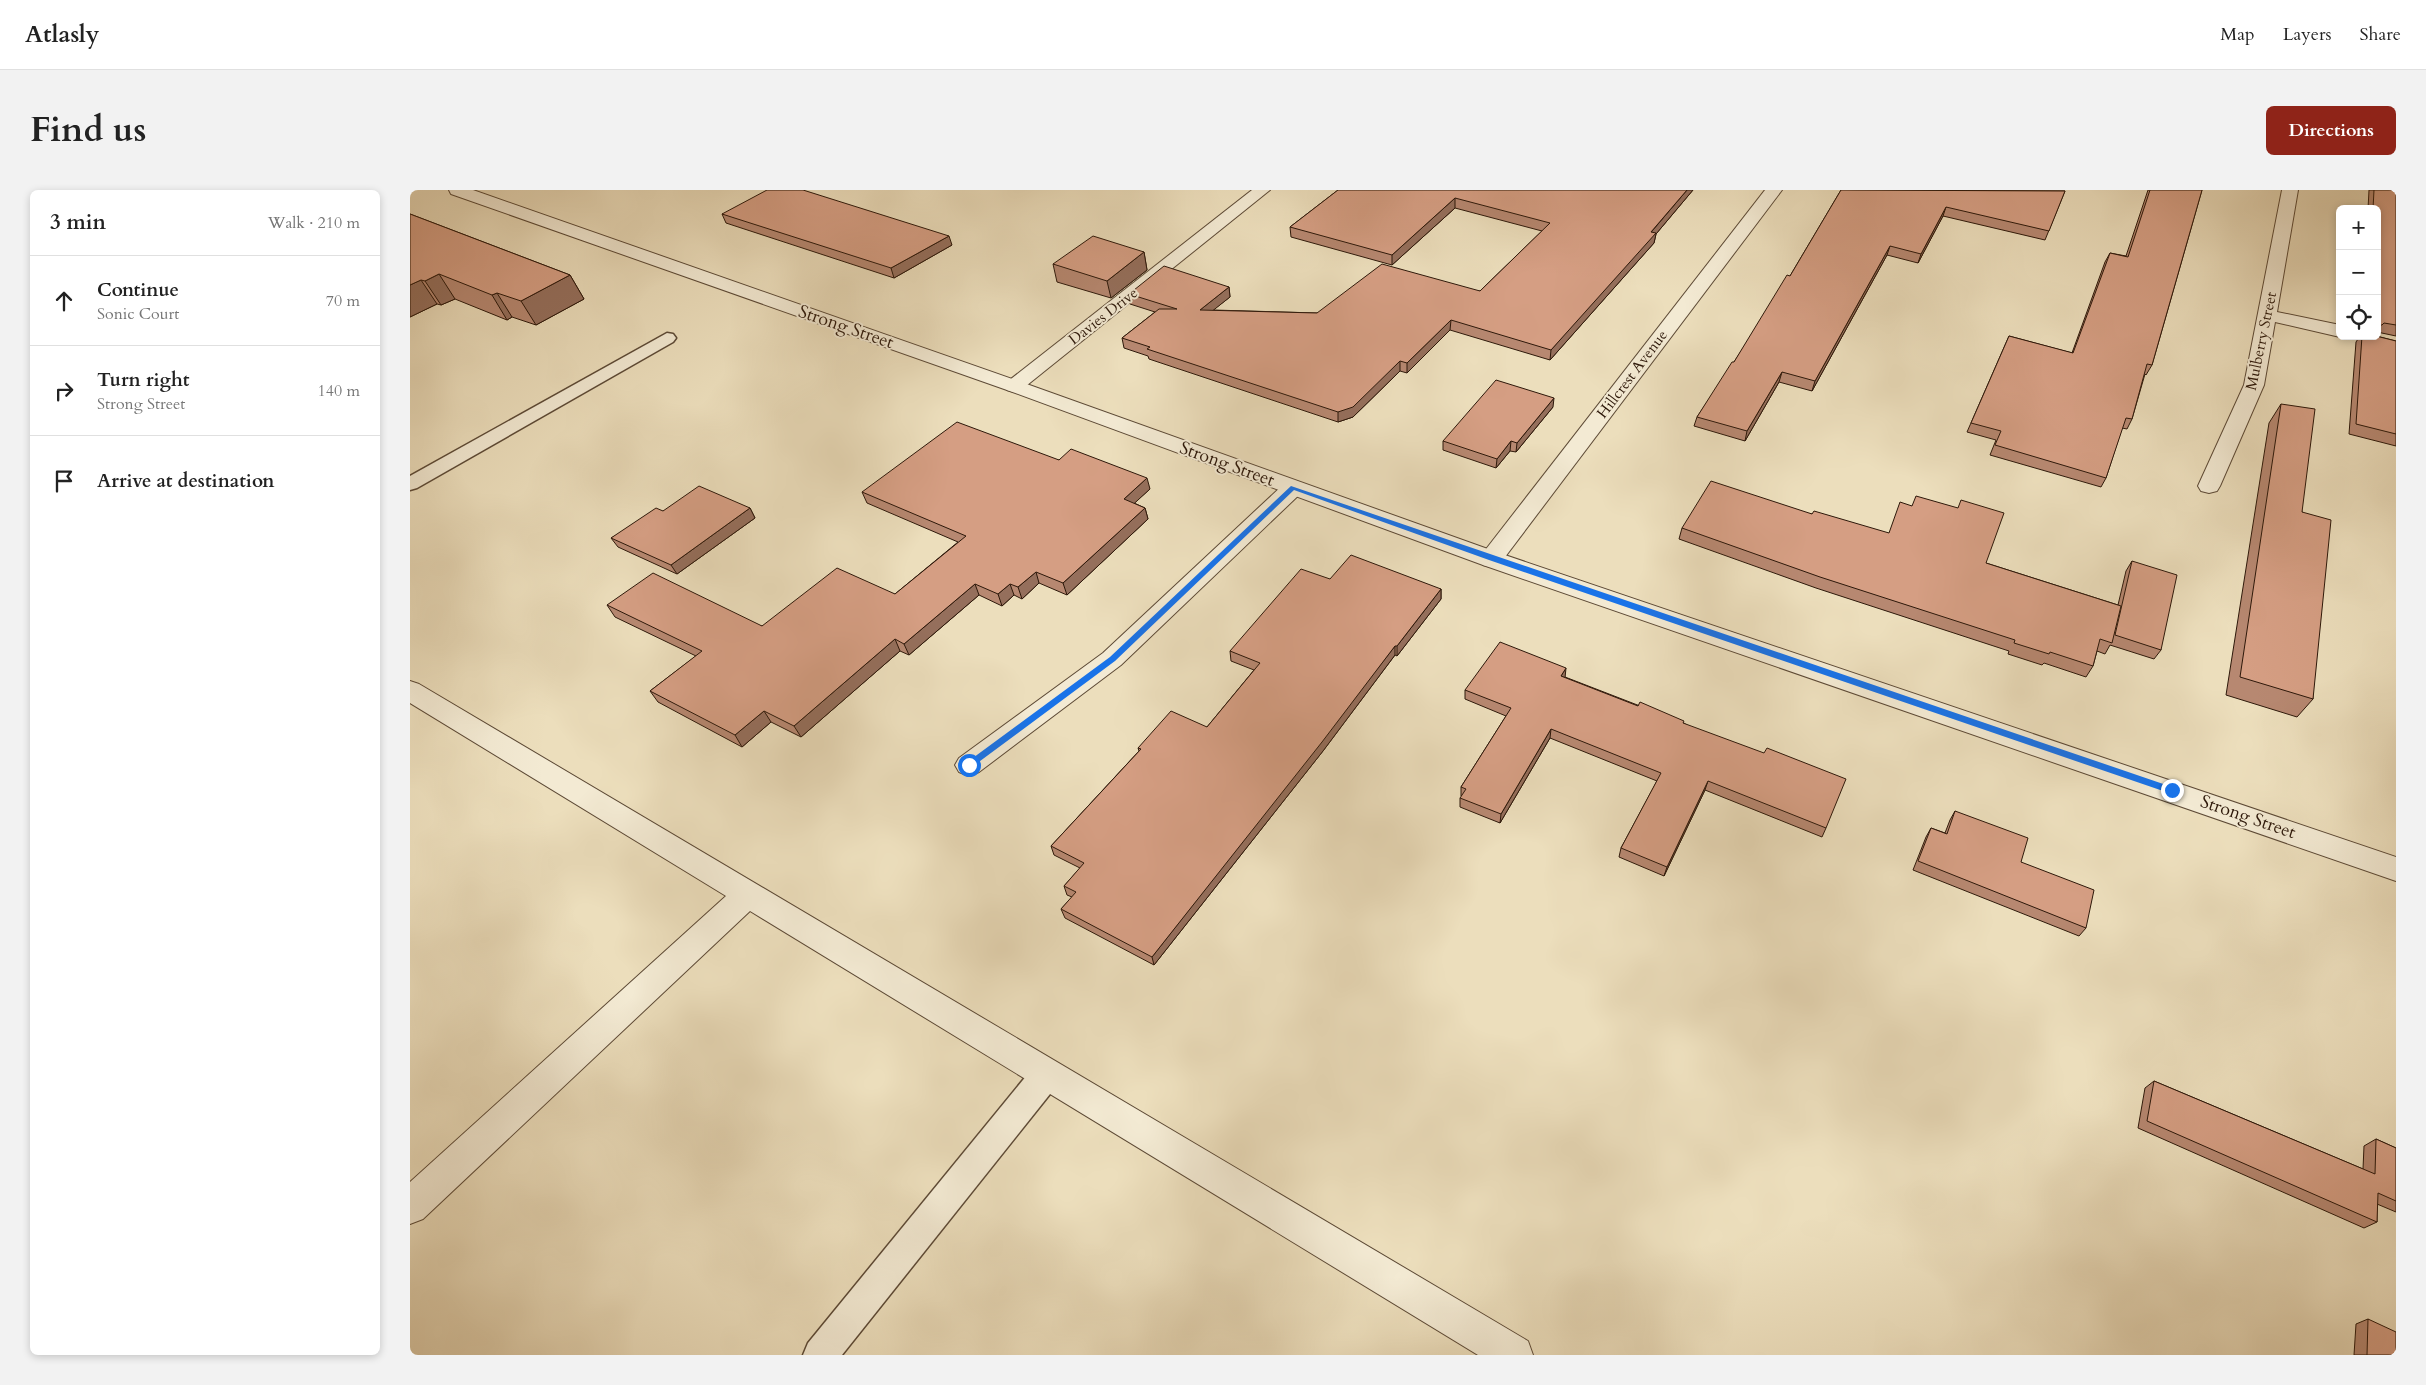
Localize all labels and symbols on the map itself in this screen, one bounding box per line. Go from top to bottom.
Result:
street label: Davies Drive [1064,283,1142,349]
street label: Mulberry Street [2241,290,2281,392]
street label: Strong Street [795,299,897,355]
street label: Hillcrest Avenue [1592,326,1672,422]
street label: Strong Street [1176,435,1278,493]
route start [958,754,981,777]
route end [2161,779,2184,802]
street label: Strong Street [2197,789,2299,845]

